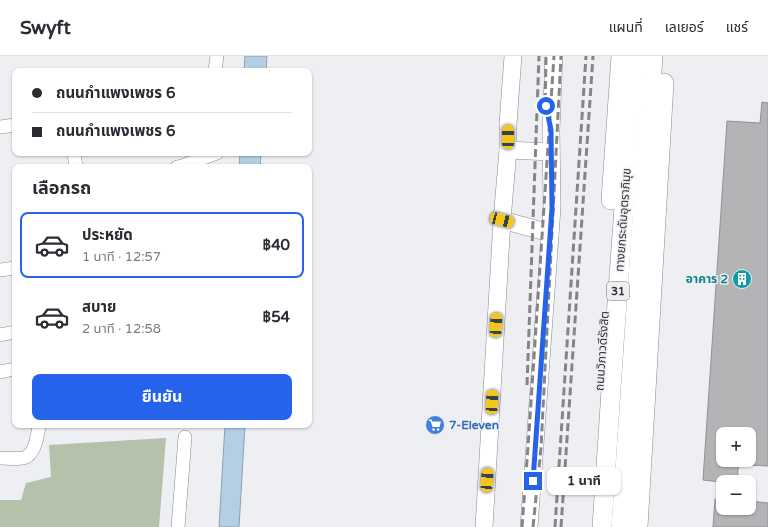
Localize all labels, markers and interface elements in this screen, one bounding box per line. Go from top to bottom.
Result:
text: Swyft [20,17,71,39]
text: แผนที่ [609,19,643,36]
text: เลเยอร์ [665,19,704,36]
text: แชร์ [726,19,748,36]
text: ถนนกำแพงเพชร 6 [56,84,175,102]
route start [537,97,555,115]
text: ถนนกำแพงเพชร 6 [56,122,175,140]
car [502,125,514,149]
street label: ทางยกระดับอุตราภิมุข [612,168,634,272]
text: เลือกรถ [32,177,91,199]
car [489,211,515,229]
text: ประหยัด [82,226,133,244]
icon: car [34,227,70,263]
text: ฿40 [262,236,290,254]
text: 1 นาที · 12:57 [82,249,161,265]
building icon: อาคาร 2 [731,268,753,290]
place label: อาคาร 2 [686,272,728,286]
road number: 31 [607,282,629,300]
text: สบาย [82,298,116,316]
icon: car [34,299,70,335]
text: ฿54 [262,308,290,326]
street label: ถนนวิภาวดีรังสิต [592,311,612,391]
car [489,313,503,337]
text: 2 นาที · 12:58 [82,321,161,337]
button: ยืนยัน [32,374,292,420]
car [485,390,499,414]
supermarket icon: 7-Eleven [424,414,446,436]
place label: 7-Eleven [449,418,499,432]
map controls [716,427,756,515]
button: + [716,427,756,467]
callout: 1 นาที [547,467,621,495]
car [480,468,494,492]
route end [524,472,542,490]
text: 1 นาที [567,473,601,489]
button: − [716,475,756,515]

